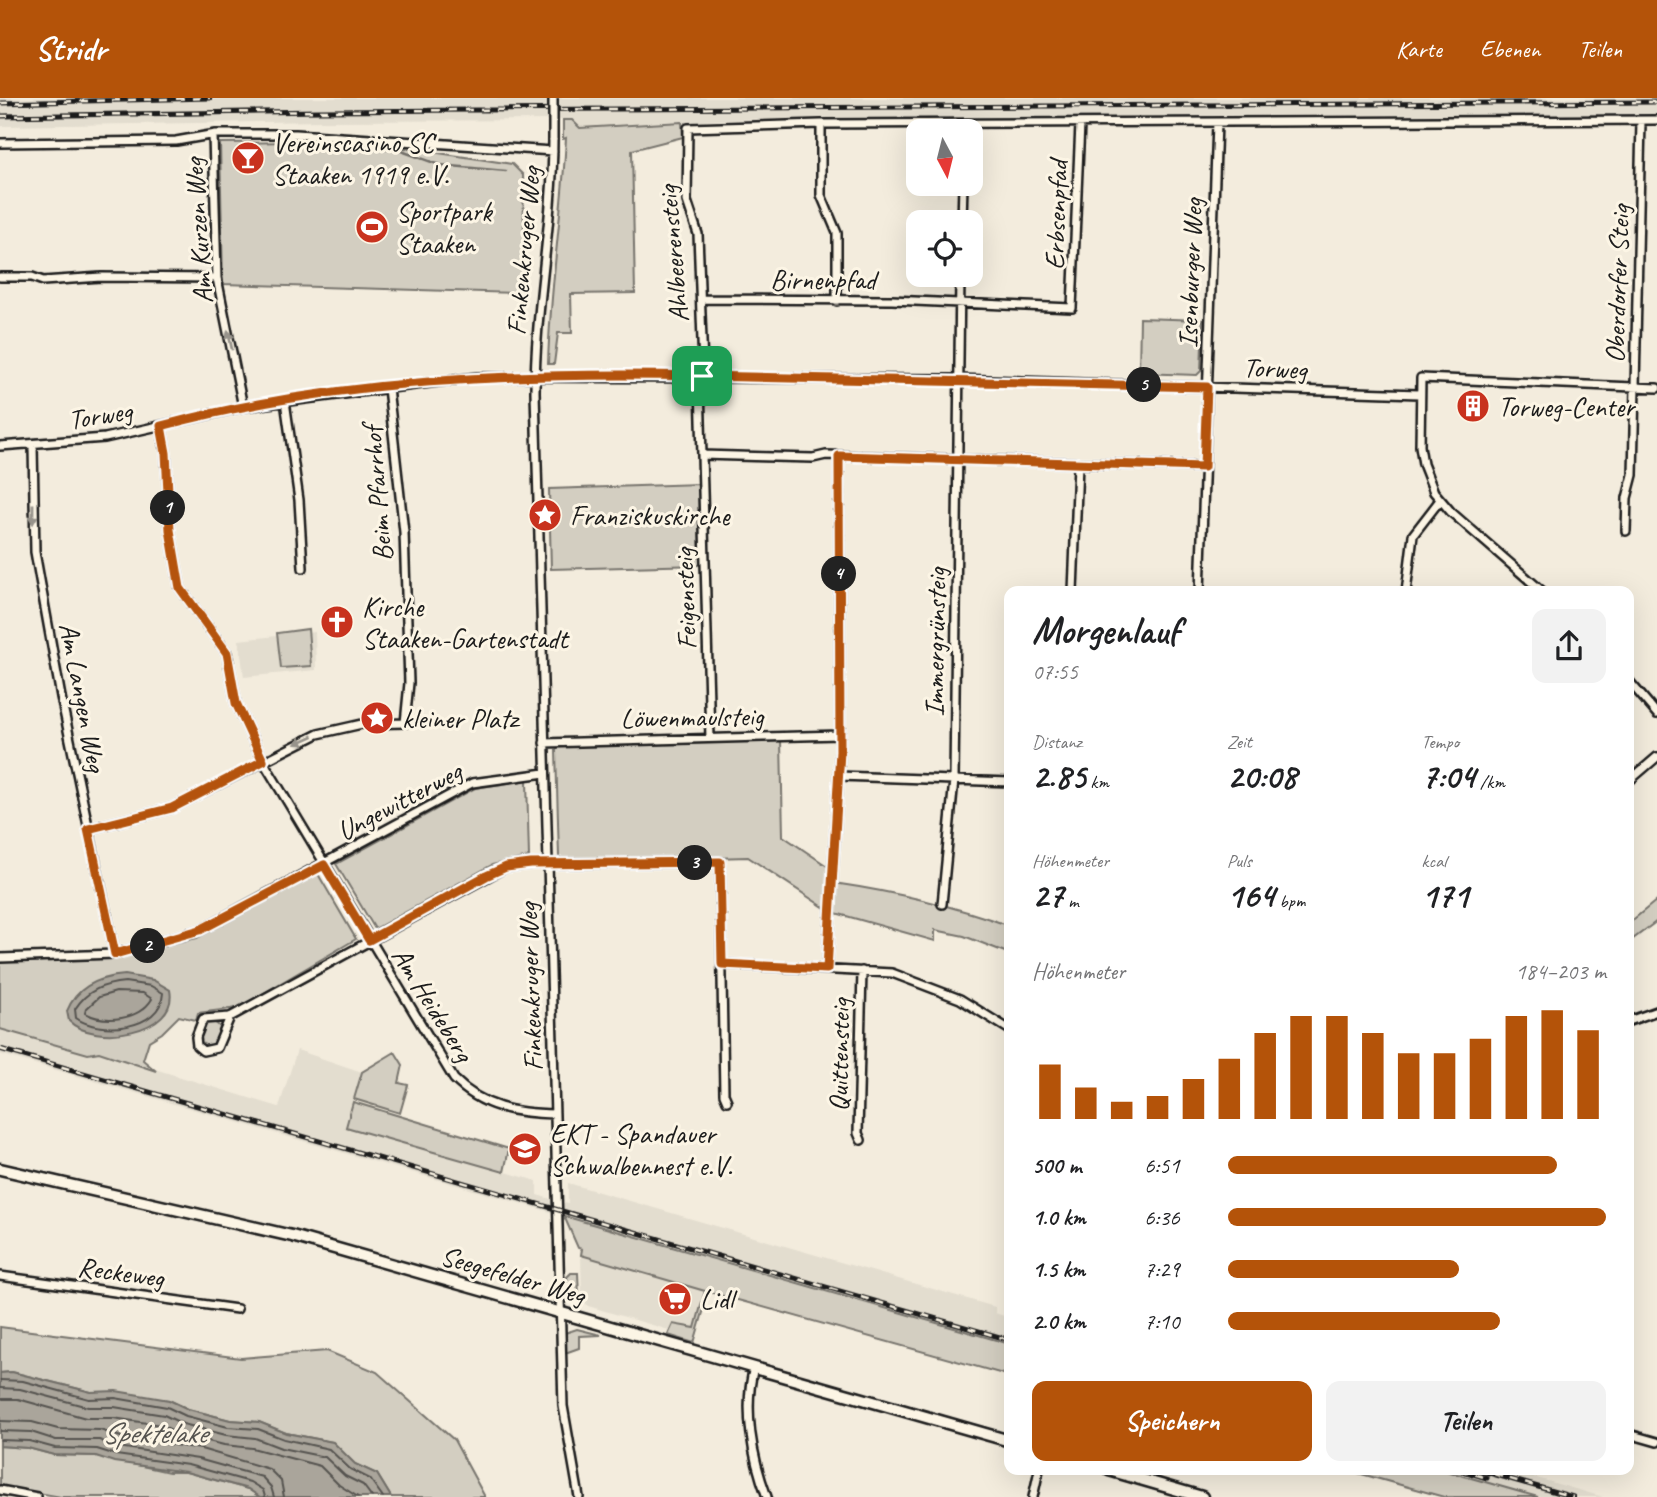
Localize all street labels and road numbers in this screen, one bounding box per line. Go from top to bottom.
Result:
street label: Am Kurzen Weg [175,155,221,305]
street label: Erbsenpfad [1037,156,1076,270]
street label: Finkenkruger Weg [498,163,548,336]
street label: Ahlbeerensteig [649,182,696,324]
street label: Isenburger Weg [1170,196,1210,349]
street label: Oberdorfer Steig [1597,202,1637,364]
street label: Birnenpfad [770,262,880,297]
street label: Torweg [1243,349,1310,387]
street label: Torweg [66,392,136,437]
street label: Beim Pfarrhof [353,418,400,563]
street label: Feigensteig [666,546,704,650]
street label: Immergrünsteig [916,566,954,717]
street label: Am Langen Weg [51,620,115,776]
street label: Löwenmaulsteig [620,698,765,736]
street label: Ungewitterweg [331,753,469,848]
street label: Finkenkruger Weg [509,900,550,1072]
street label: Am Heideberg [384,940,483,1069]
street label: Quittensteig [821,996,858,1112]
street label: Seegefelder Weg [437,1238,591,1313]
street label: Reckeweg [76,1249,167,1296]

